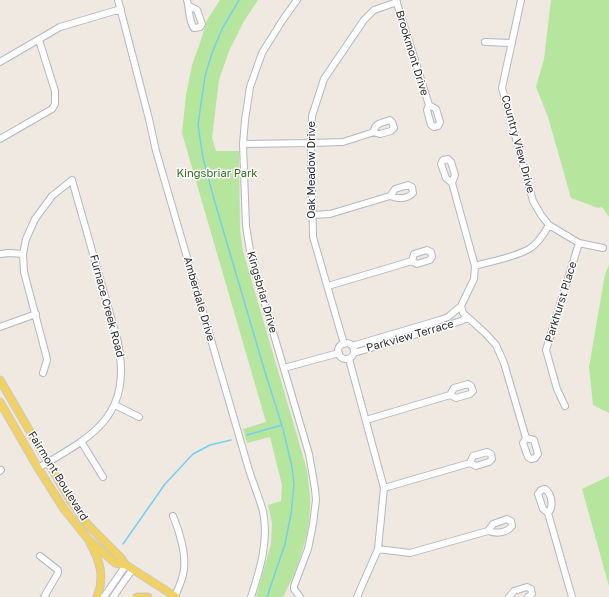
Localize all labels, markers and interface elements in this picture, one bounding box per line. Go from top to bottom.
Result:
street label: Brookmont Drive [393,9,431,97]
street label: Country View Drive [499,94,537,194]
street label: Oak Meadow Drive [305,121,319,219]
park label: Kingsbriar Park [177,167,257,181]
street label: Kingsbriar Drive [244,250,280,334]
street label: Furnace Creek Road [87,253,127,359]
street label: Amberdale Drive [181,255,217,343]
street label: Parkhurst Place [542,260,580,344]
street label: Parkview Terrace [365,317,455,355]
street label: Fairmont Boulevard [25,429,91,523]

